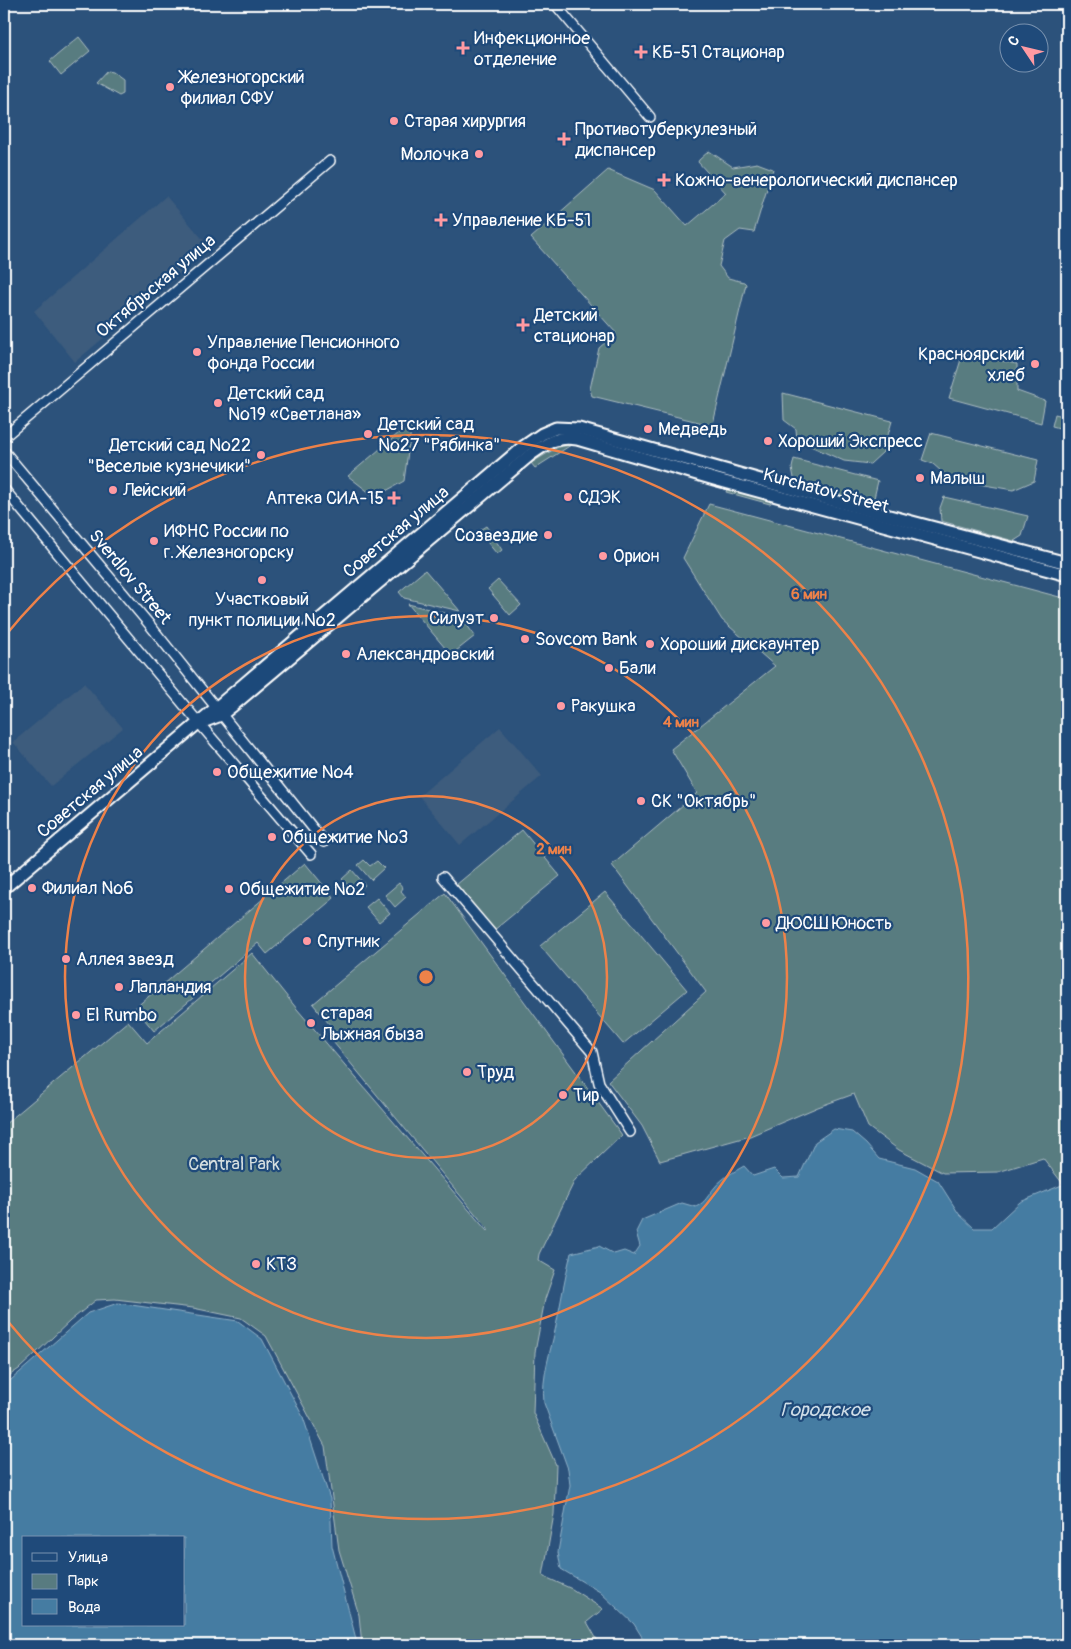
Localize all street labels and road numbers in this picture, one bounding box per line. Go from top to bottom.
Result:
street label: Октябрьская улица [91,229,221,343]
street label: Kurchatov Street [760,463,892,519]
street label: Советская улица [338,481,454,583]
street label: Sverdlov Street [84,525,177,630]
street label: Советская улица [32,741,148,843]

